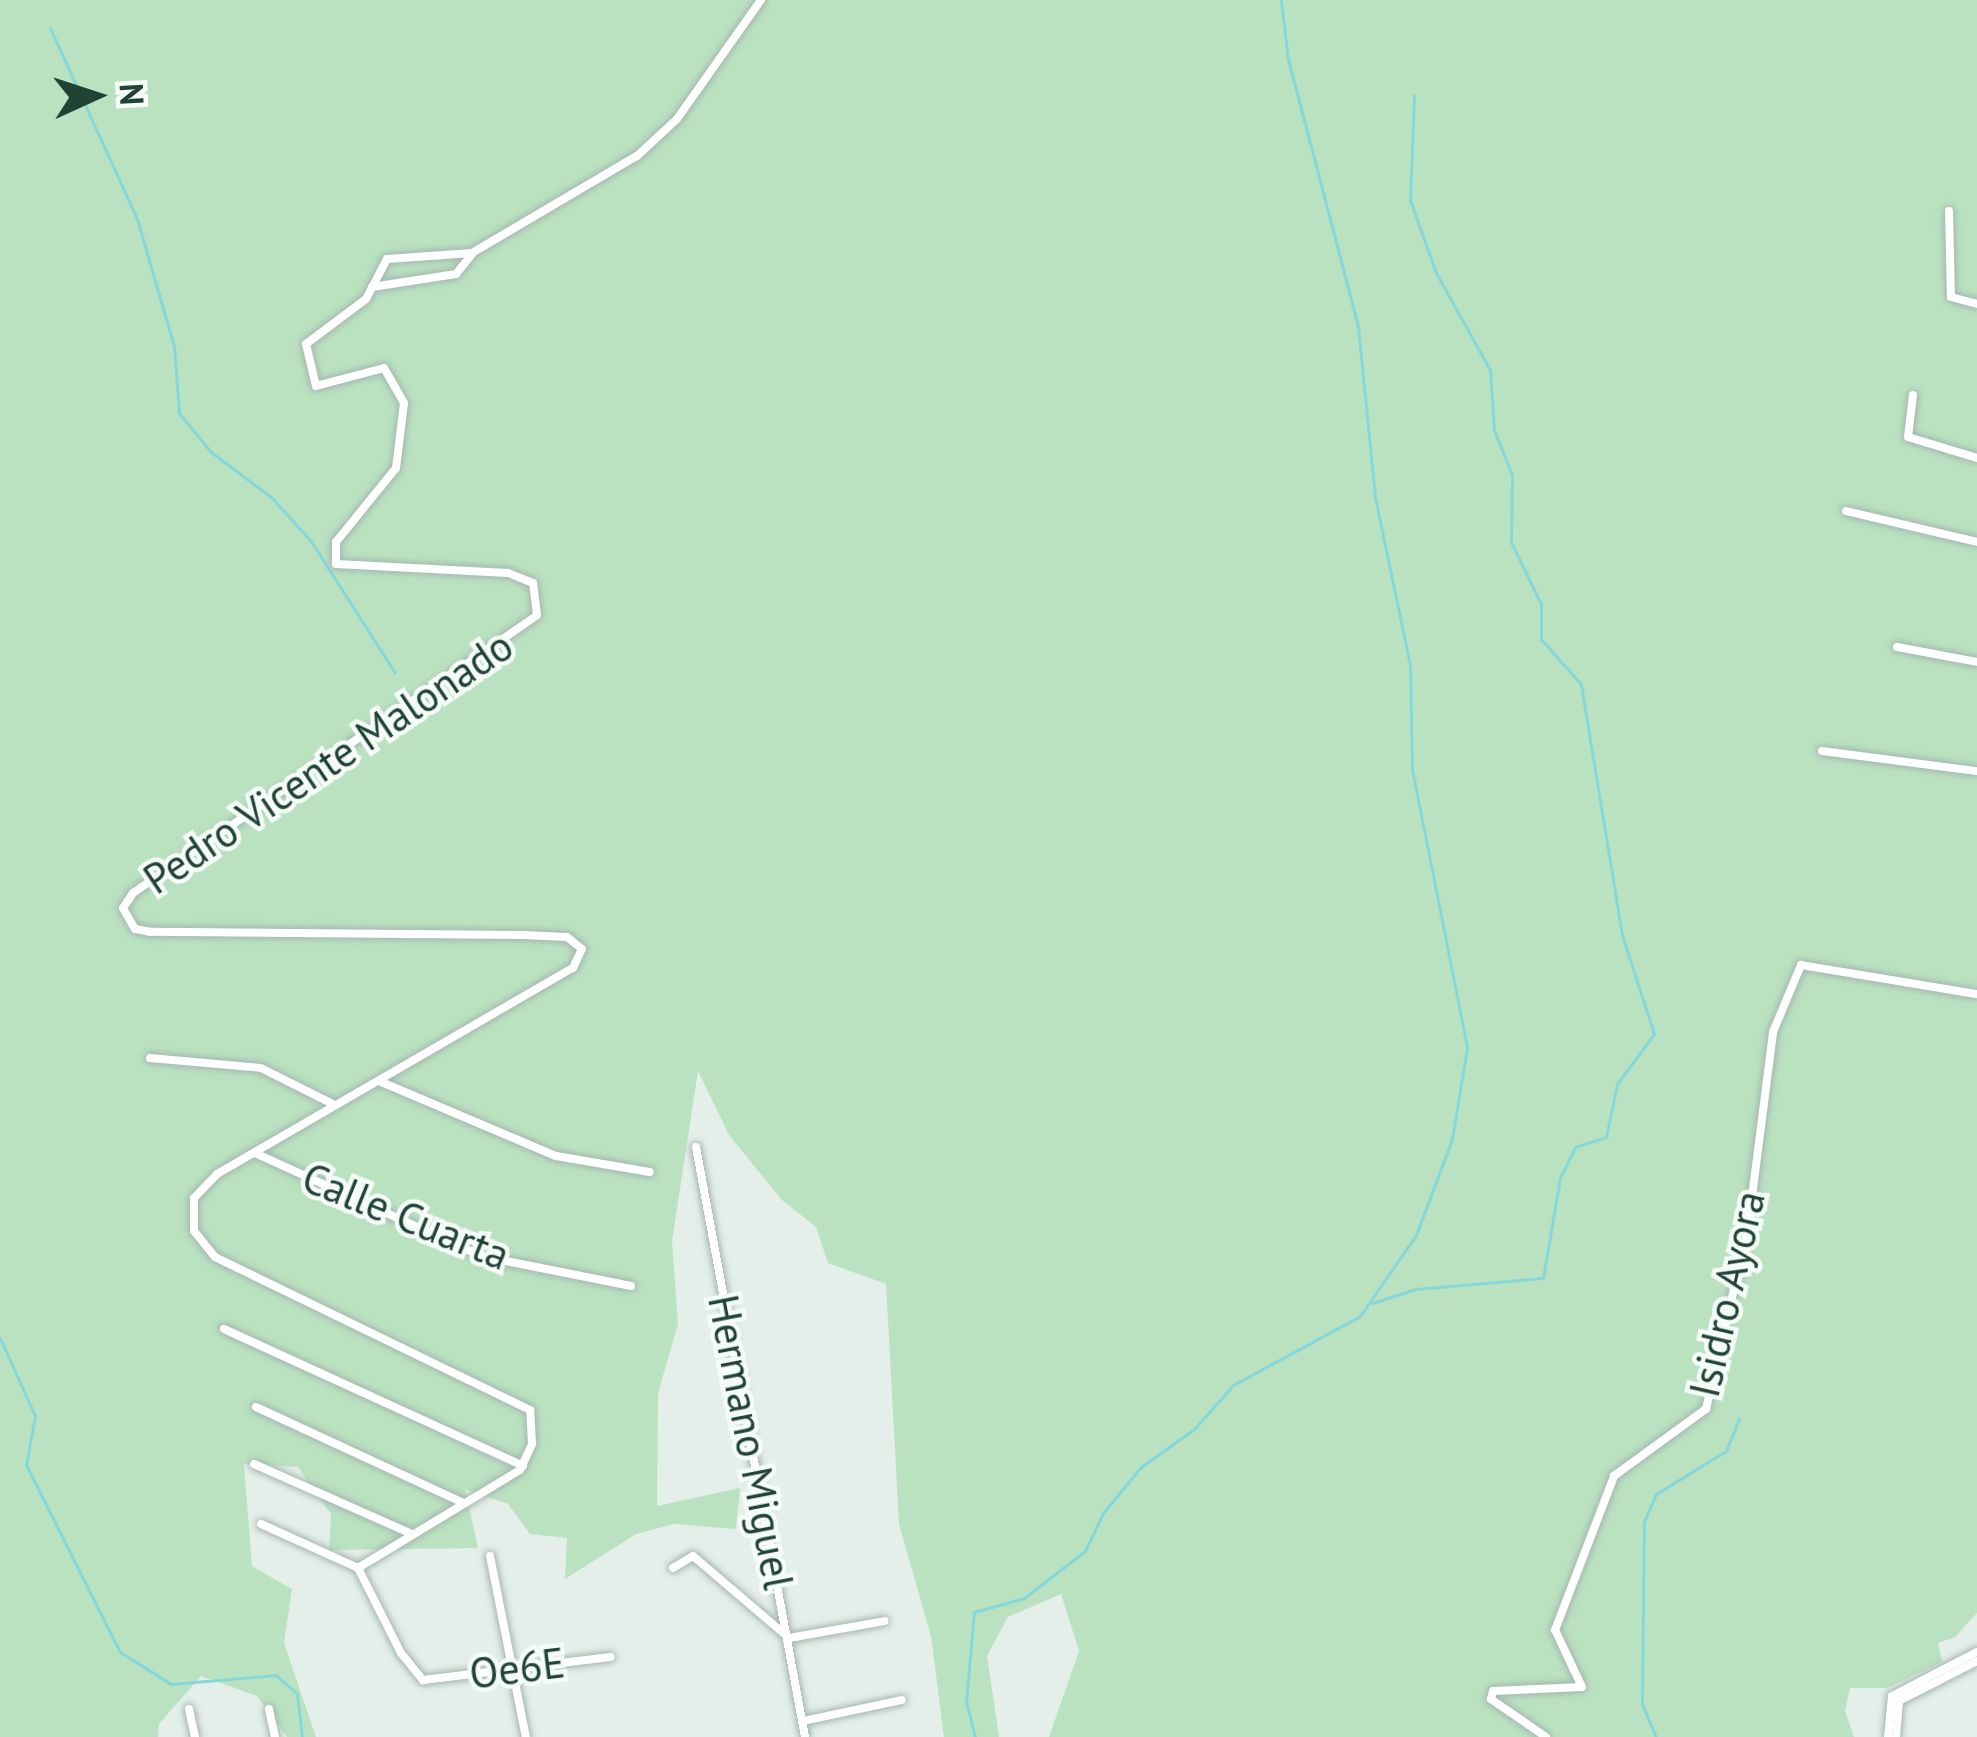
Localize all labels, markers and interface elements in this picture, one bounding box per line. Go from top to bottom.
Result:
north arrow [36,36,156,156]
text: N [110,82,154,106]
street label: Pedro Vicente Malonado [133,619,523,905]
street label: Calle Cuarta [295,1152,517,1280]
street label: Isidro Ayora [1679,1185,1775,1403]
street label: Hermano Miguel [698,1291,804,1593]
street label: Oe6E [467,1637,567,1699]

